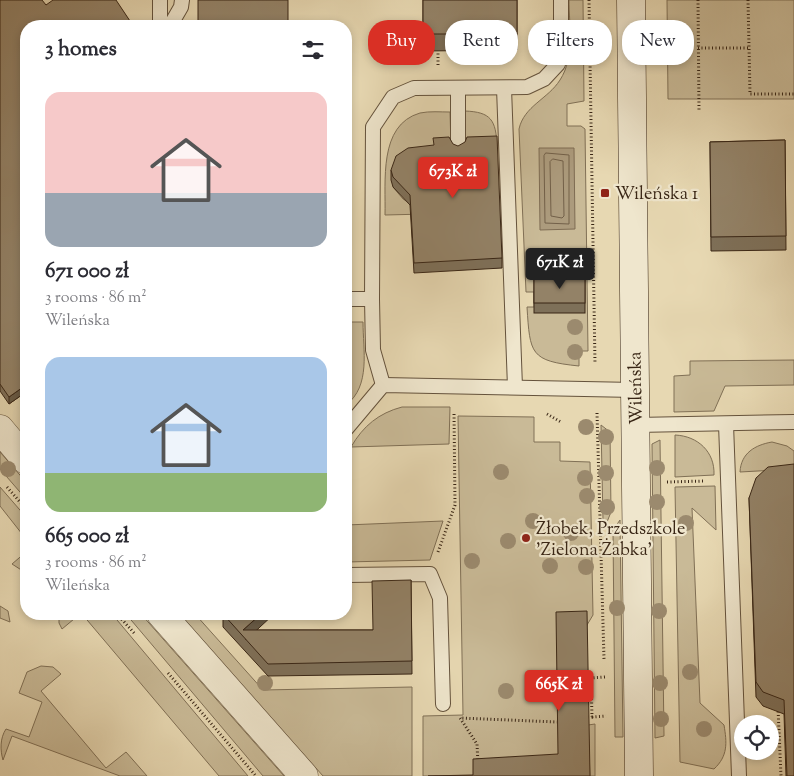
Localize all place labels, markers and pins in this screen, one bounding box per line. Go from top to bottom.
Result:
pin: 673K zł [407,156,499,199]
place label: Wileńska 1 [615,182,698,208]
marker: Wileńska 1 [599,187,611,199]
pin: 671K zł [514,248,606,290]
place label: Żłobek, Przedszkole 'Zielona Żabka' [536,517,685,564]
marker: Żłobek, Przedszkole 'Zielona Żabka' [520,532,532,544]
pin: 665K zł [513,670,605,712]

